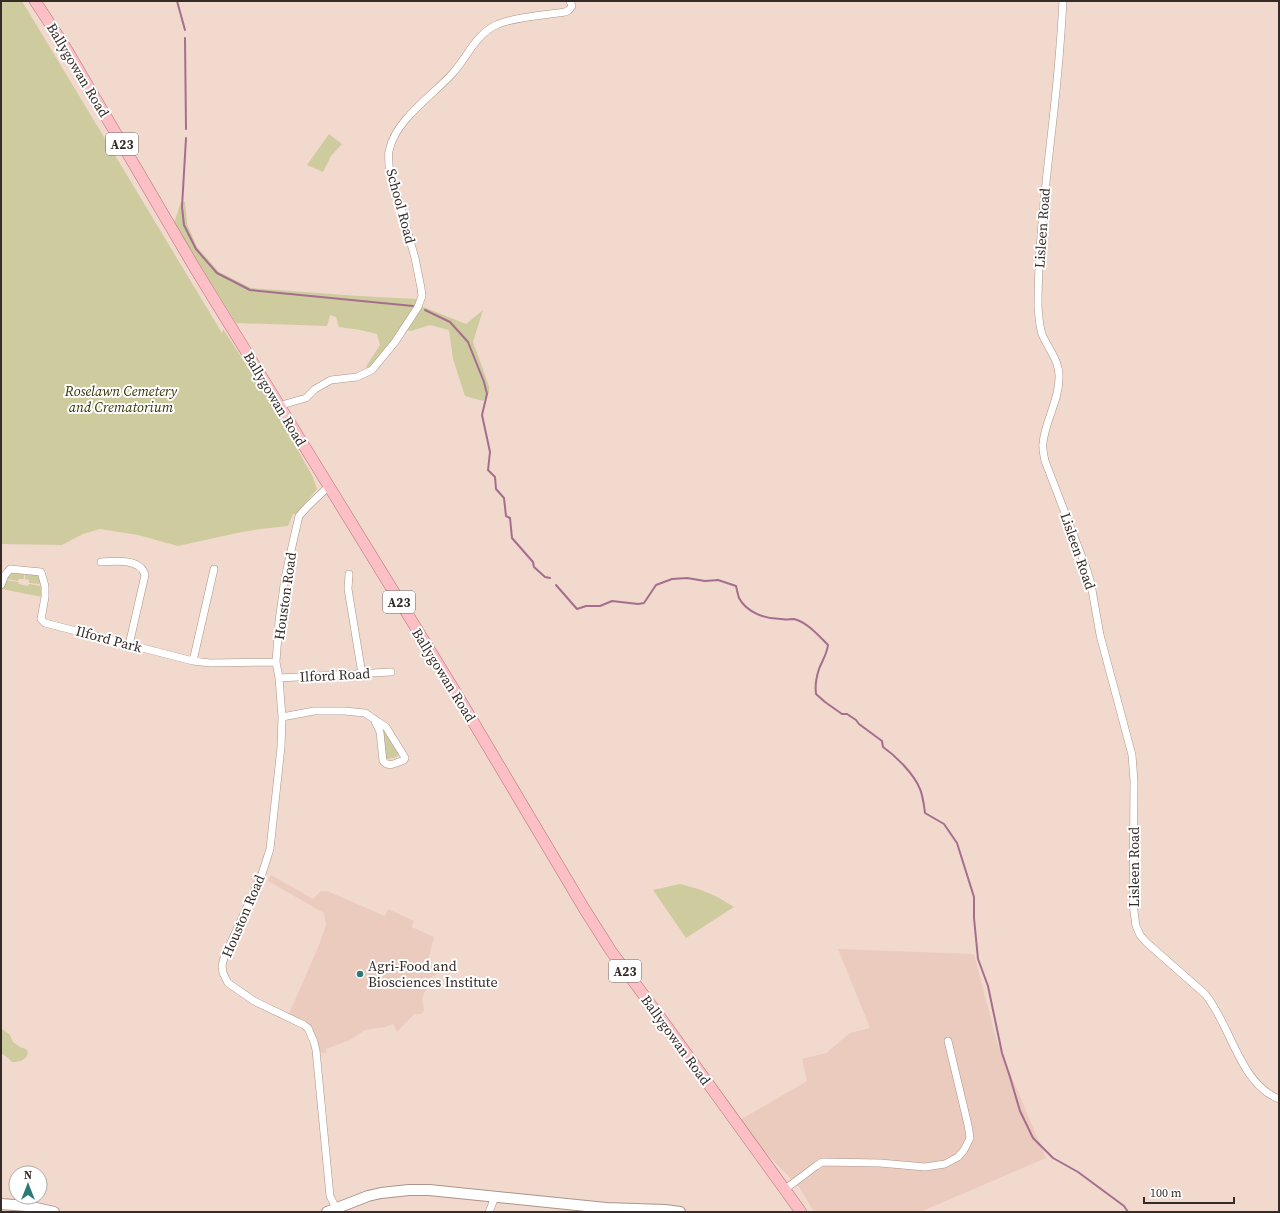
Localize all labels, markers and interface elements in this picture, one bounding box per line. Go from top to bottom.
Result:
street label: Ballygowan Road [42,19,114,121]
road number: A23 [106,133,138,155]
street label: School Road [381,166,421,246]
street label: Lisleen Road [1029,187,1055,269]
street label: Ballygowan Road [239,348,311,450]
park label: Roselawn Cemetery and Crematorium [64,381,178,417]
street label: Lisleen Road [1055,510,1101,592]
street label: Houston Road [269,551,301,641]
road number: A23 [383,591,415,613]
street label: Ilford Park [74,621,145,657]
street label: Ballygowan Road [407,624,481,726]
street label: Ilford Road [299,663,371,687]
street label: Lisleen Road [1124,827,1144,907]
street label: Houston Road [217,871,269,961]
place label: Agri-Food and Biosciences Institute [368,956,498,992]
road number: A23 [609,960,641,982]
marker: Agri-Food and Biosciences Institute [355,969,365,979]
street label: Ballygowan Road [637,991,716,1089]
north arrow [8,1165,48,1205]
text: N [24,1168,32,1183]
scale bar [1144,1179,1234,1205]
text: 100 m [1150,1185,1182,1201]

